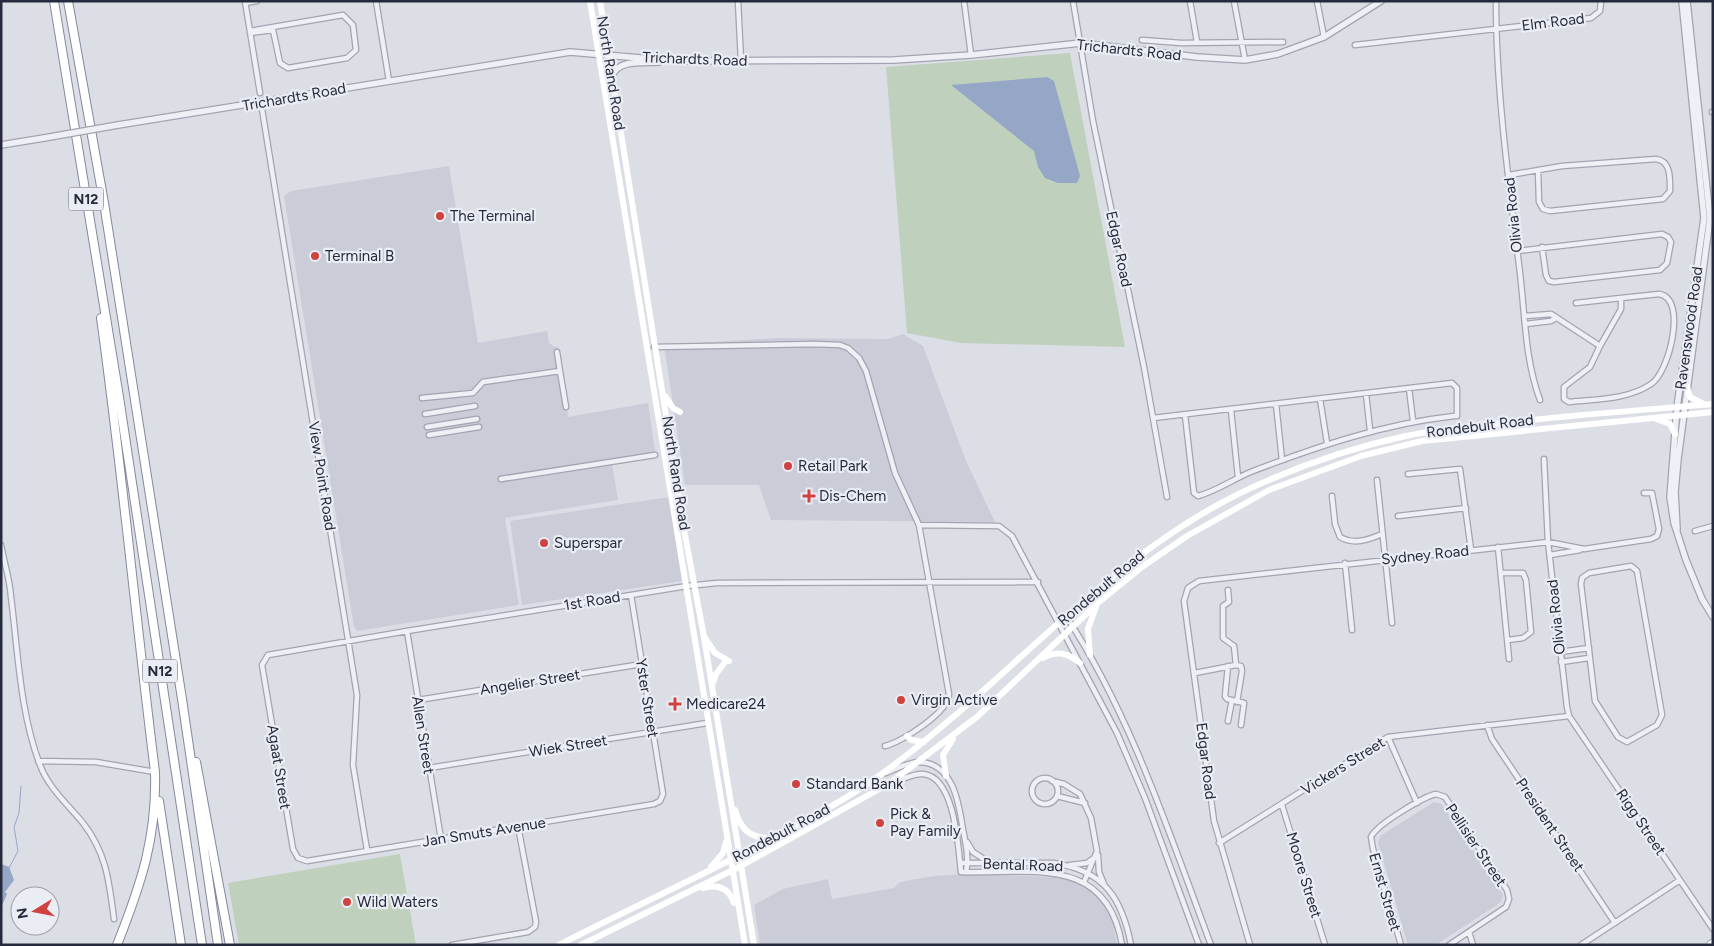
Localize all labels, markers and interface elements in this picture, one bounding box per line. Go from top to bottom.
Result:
street label: Elm Road [1521,9,1585,35]
street label: North Rand Road [593,15,629,131]
street label: Trichardts Road [1076,36,1182,64]
street label: Trichardts Road [642,48,748,70]
street label: Trichardts Road [241,79,347,115]
street label: Olivia Road [1500,176,1526,254]
road number: N12 [68,188,104,210]
place label: The Terminal [450,207,535,225]
street label: Edgar Road [1102,209,1136,289]
marker: The Terminal [434,210,446,222]
place label: Terminal B [325,247,394,265]
marker: Terminal B [309,250,321,262]
street label: Ravenswood Road [1671,265,1707,391]
street label: Rondebult Road [1425,410,1535,442]
street label: North Rand Road [658,415,694,531]
street label: View Point Road [304,420,340,532]
place label: Retail Park [798,457,869,475]
marker: Retail Park [782,460,794,472]
place label: Dis-Chem [819,487,886,505]
marker: Dis-Chem [803,490,815,502]
place label: Superspar [554,534,622,552]
marker: Superspar [538,537,550,549]
street label: Sydney Road [1380,541,1470,569]
street label: Rondebult Road [1054,546,1148,630]
street label: Olivia Road [1543,578,1569,656]
street label: 1st Road [562,588,622,614]
street label: Yster Street [632,657,662,739]
road number: N12 [142,659,178,682]
street label: Angelier Street [479,665,582,699]
place label: Virgin Active [911,691,997,709]
marker: Virgin Active [895,694,907,706]
street label: Allen Street [408,695,438,776]
place label: Medicare24 [686,695,766,713]
marker: Medicare24 [668,697,682,711]
street label: Edgar Road [1192,721,1220,801]
street label: Agaat Street [263,723,295,811]
street label: Wiek Street [528,731,609,761]
street label: Vickers Street [1298,733,1388,799]
place label: Standard Bank [806,775,904,793]
street label: President Street [1512,775,1588,876]
marker: Standard Bank [790,778,802,790]
street label: Rigg Street [1612,785,1670,859]
street label: Rondebult Road [729,800,833,866]
street label: Pellisier Street [1442,800,1511,890]
place label: Pick & Pay Family [890,805,961,840]
street label: Jan Smuts Avenue [421,813,547,851]
marker: Pick & Pay Family [874,817,886,829]
street label: Moore Street [1282,830,1326,921]
street label: Ernst Street [1365,851,1405,934]
street label: Bental Road [982,855,1064,875]
north arrow [10,886,60,936]
place label: Wild Waters [357,893,438,911]
marker: Wild Waters [341,896,353,908]
text: N [13,906,32,920]

